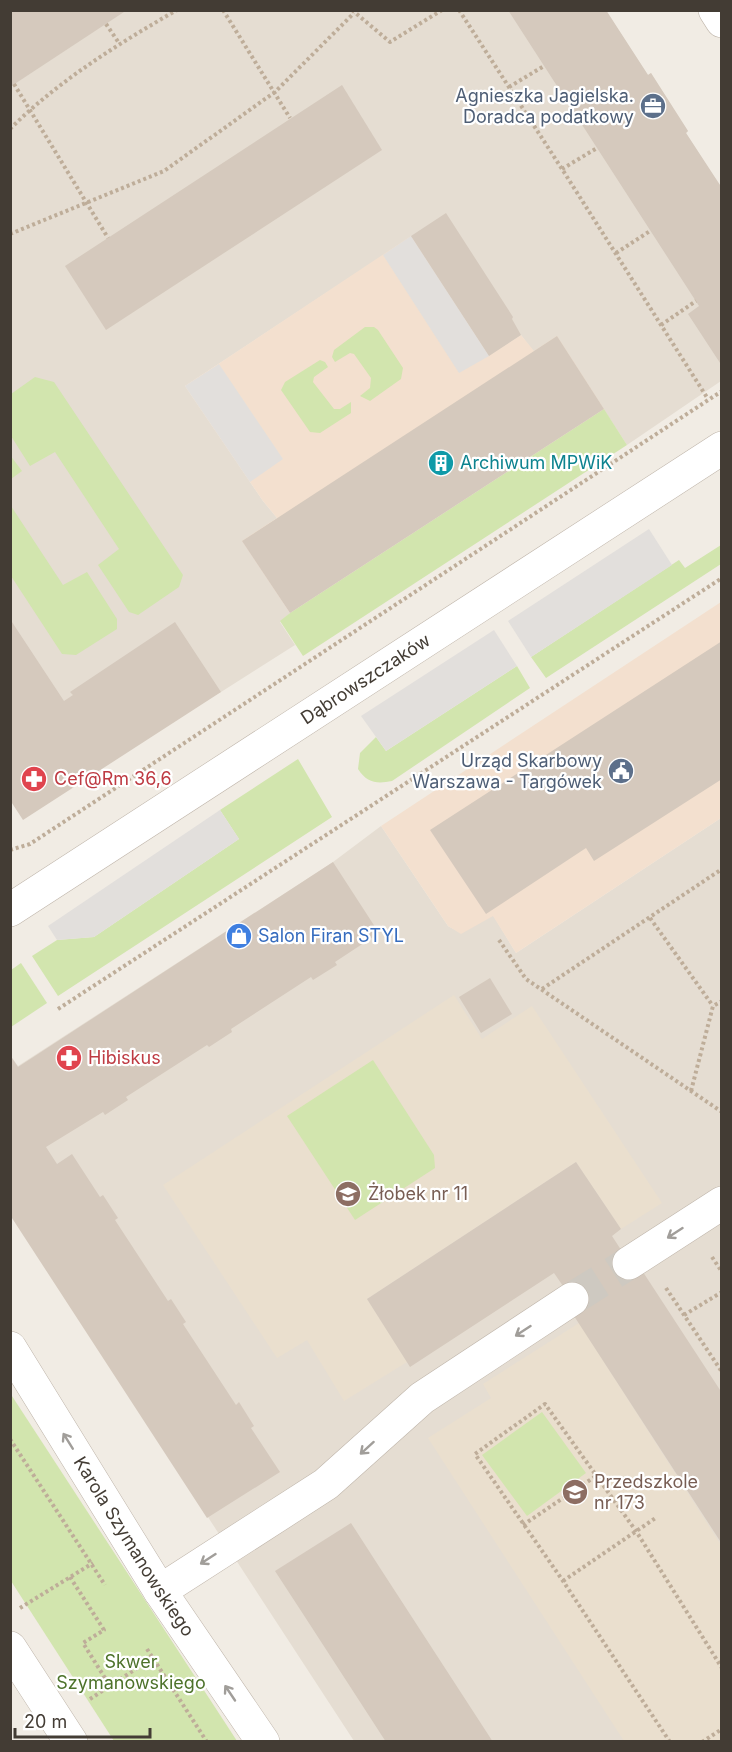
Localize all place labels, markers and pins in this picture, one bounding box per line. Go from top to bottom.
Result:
place label: Agnieszka Jagielska. Doradca podatkowy [455,85,634,127]
office icon: Agnieszka Jagielska. Doradca podatkowy [638,91,668,121]
building icon: Archiwum MPWiK [426,448,456,478]
place label: Archiwum MPWiK [460,452,612,473]
place label: Urząd Skarbowy Warszawa - Targówek [412,750,602,792]
public building icon: Urząd Skarbowy Warszawa - Targówek [606,756,636,786]
pharmacy icon: Cef@Rm 36,6 [19,764,49,794]
place label: Cef@Rm 36,6 [54,768,172,789]
shop icon: Salon Firan STYL [224,921,254,951]
place label: Salon Firan STYL [258,925,404,946]
pharmacy icon: Hibiskus [54,1043,84,1073]
place label: Hibiskus [88,1047,161,1068]
school or university icon: Żłobek nr 11 [333,1179,363,1209]
place label: Żłobek nr 11 [368,1182,468,1204]
place label: Przedszkole nr 173 [594,1471,698,1513]
school or university icon: Przedszkole nr 173 [560,1477,590,1507]

